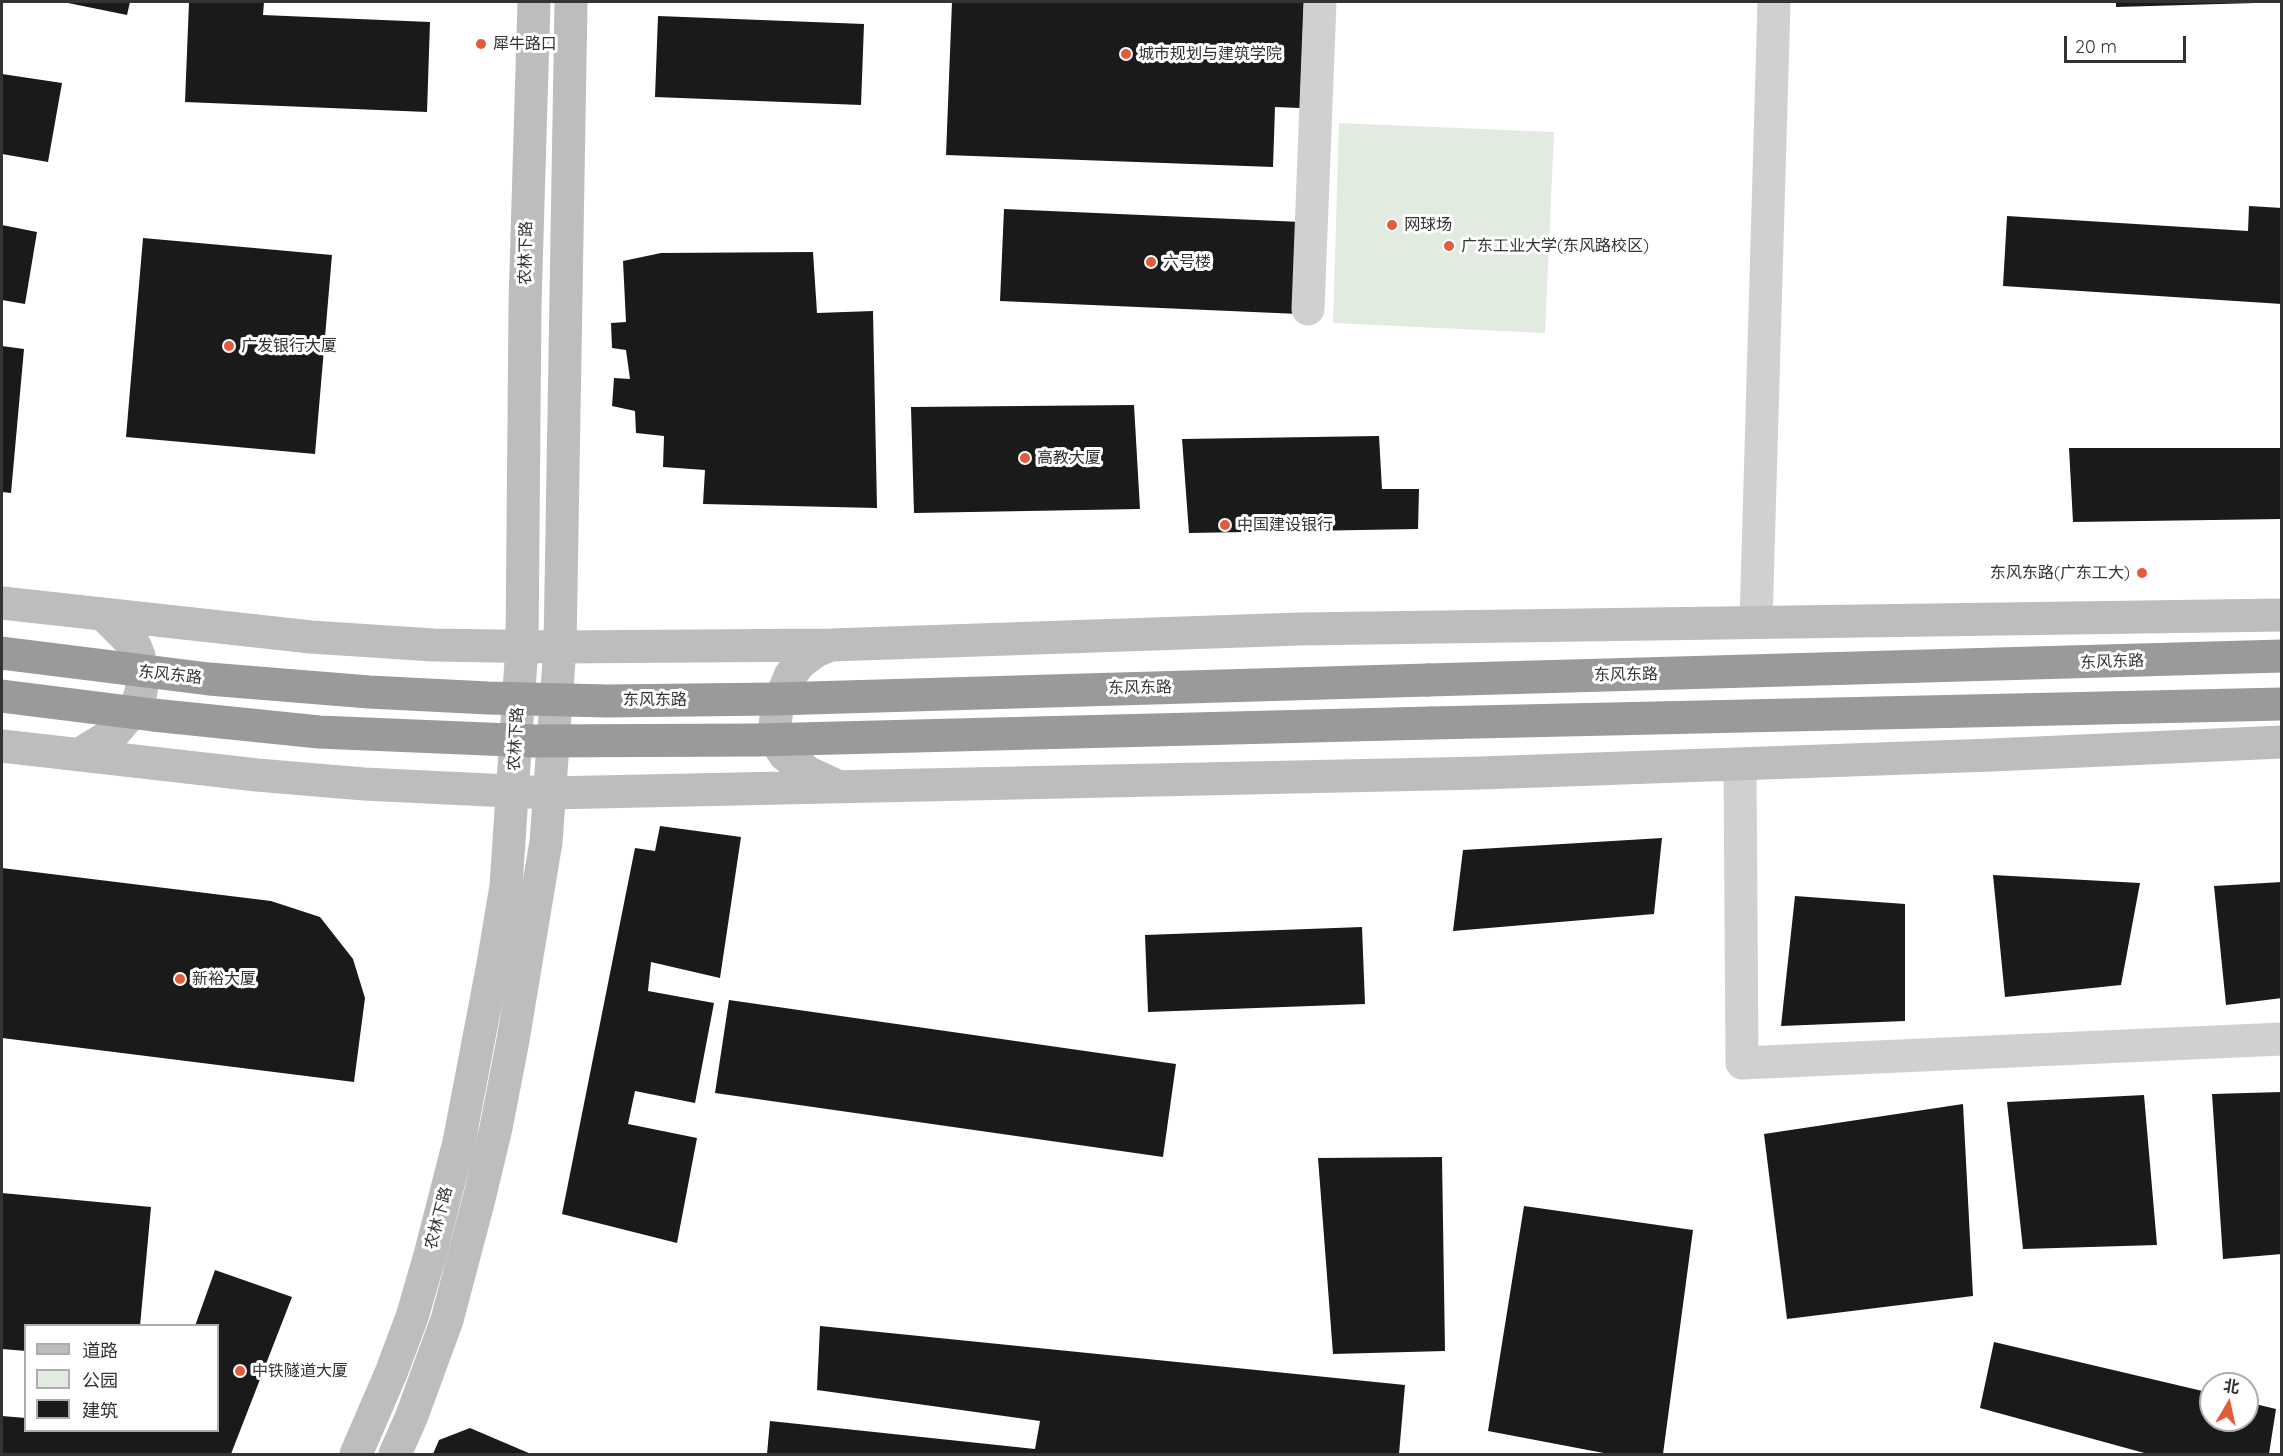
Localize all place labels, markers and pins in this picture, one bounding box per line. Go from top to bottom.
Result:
place label: 犀牛路口 [493,34,557,54]
marker: 犀牛路口 [474,37,488,51]
place label: 城市规划与建筑学院 [1138,44,1282,64]
marker: 城市规划与建筑学院 [1119,47,1133,61]
place label: 网球场 [1404,215,1452,235]
marker: 网球场 [1385,218,1399,232]
place label: 广东工业大学(东风路校区) [1461,236,1649,256]
marker: 广东工业大学(东风路校区) [1442,239,1456,253]
place label: 六号楼 [1163,252,1211,272]
marker: 六号楼 [1144,255,1158,269]
place label: 广发银行大厦 [241,336,337,356]
marker: 广发银行大厦 [222,339,236,353]
place label: 高教大厦 [1037,448,1101,468]
marker: 高教大厦 [1018,451,1032,465]
place label: 中国建设银行 [1237,515,1333,535]
marker: 中国建设银行 [1218,518,1232,532]
place label: 东风东路(广东工大) [1990,563,2130,583]
marker: 东风东路(广东工大) [2135,566,2149,580]
place label: 新裕大厦 [192,969,256,989]
marker: 新裕大厦 [173,972,187,986]
place label: 中铁隧道大厦 [252,1361,348,1381]
marker: 中铁隧道大厦 [233,1364,247,1378]

